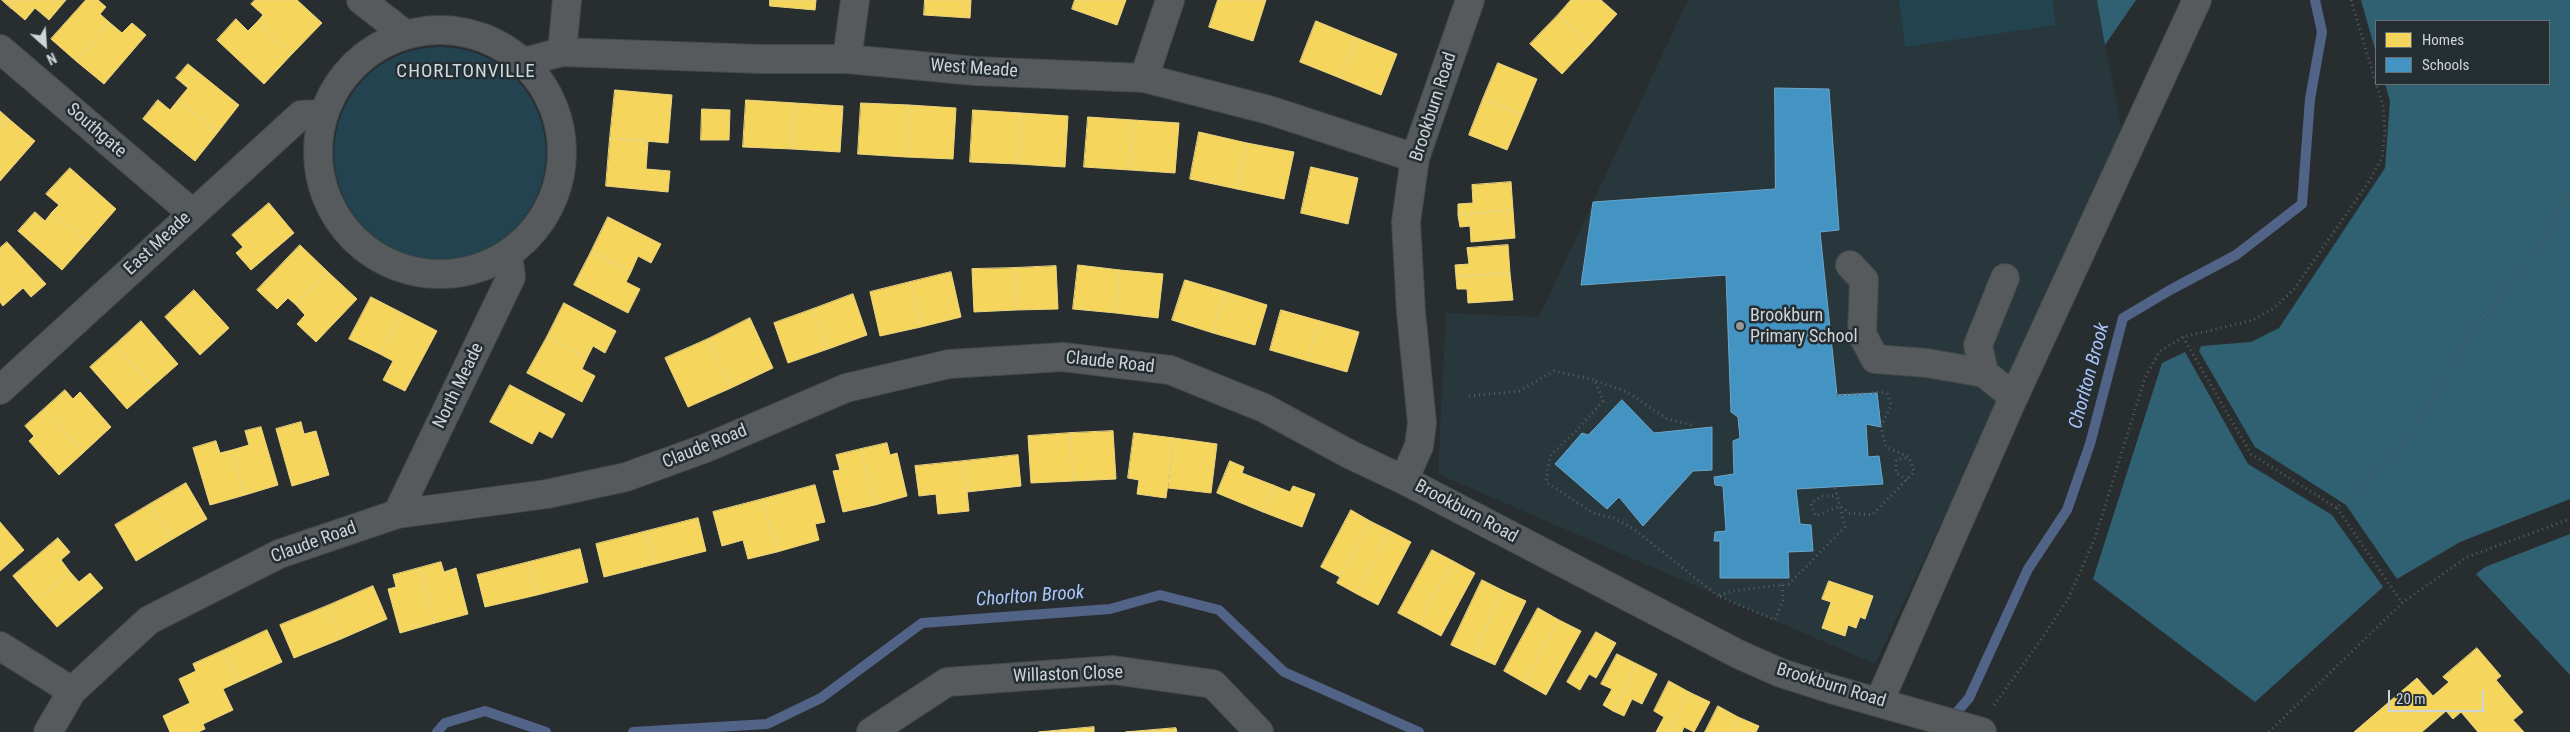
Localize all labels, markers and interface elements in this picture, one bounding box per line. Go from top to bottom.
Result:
north arrow [20,20,70,70]
legend [2375,20,2550,85]
text: Homes [2422,31,2464,49]
text: N [44,49,59,68]
street label: Brookburn Road [1406,50,1462,164]
street label: West Meade [930,55,1018,83]
text: Schools [2422,56,2469,74]
district label: CHORLTONVILLE [395,61,537,83]
street label: Southgate [62,99,130,163]
street label: East Meade [120,208,196,280]
place label: Brookburn Primary School [1750,305,1858,348]
marker: Brookburn Primary School [1734,320,1746,332]
water label: Chorlton Brook [2065,321,2115,431]
street label: North Meade [429,340,489,432]
street label: Claude Road [1064,348,1156,378]
street label: Claude Road [660,420,750,474]
street label: Brookburn Road [1411,476,1521,548]
street label: Claude Road [268,518,360,568]
water label: Chorlton Brook [975,582,1085,612]
street label: Brookburn Road [1774,659,1888,713]
street label: Willaston Close [1013,662,1123,688]
scale bar [2390,680,2486,712]
text: 20 m [2396,690,2426,708]

